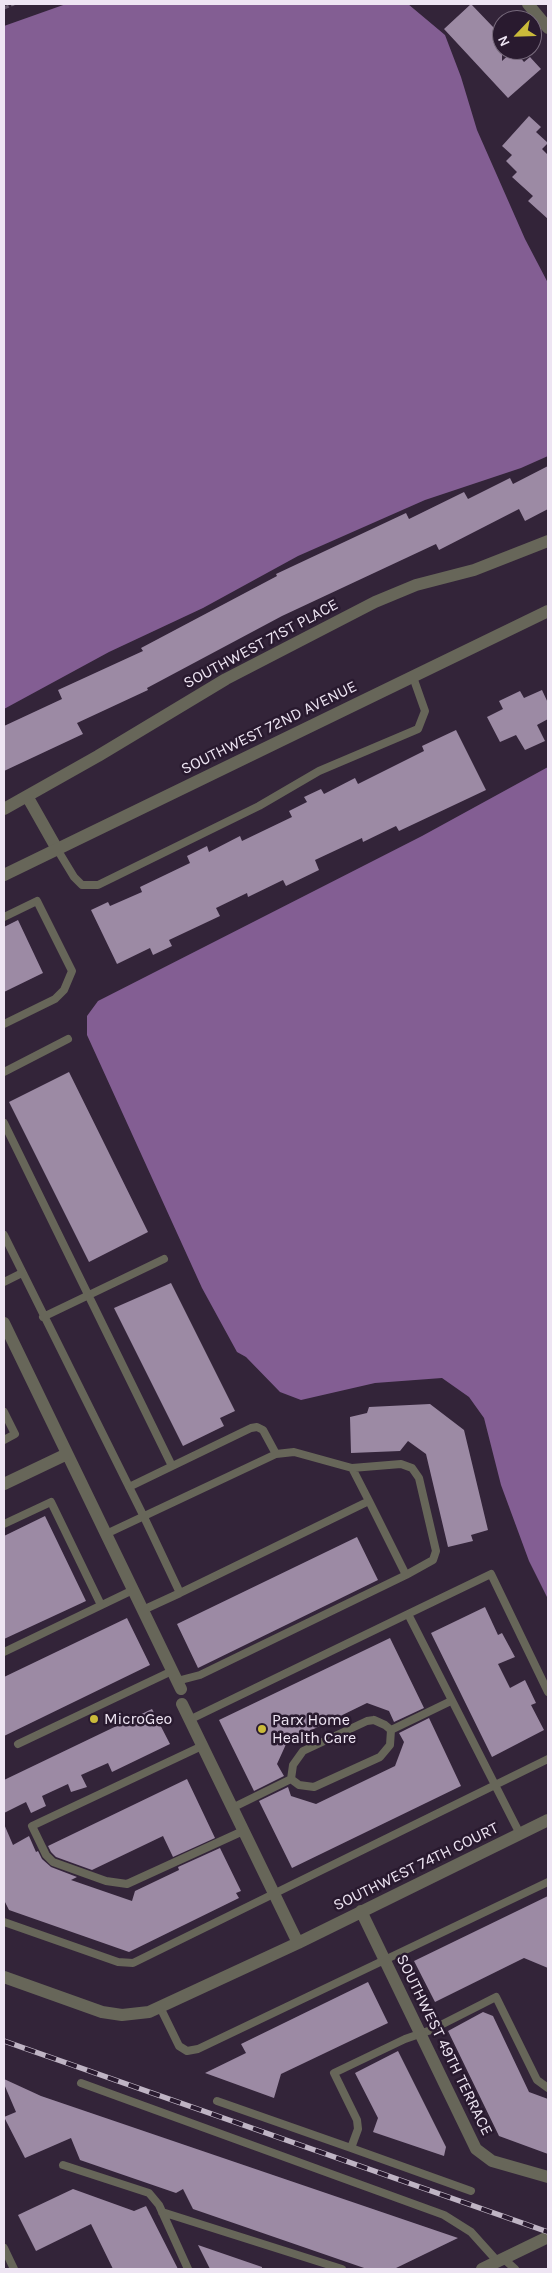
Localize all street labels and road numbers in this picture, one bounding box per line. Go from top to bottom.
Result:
street label: SOUTHWEST 71ST PLACE [180,595,342,693]
street label: SOUTHWEST 72ND AVENUE [178,677,360,779]
street label: SOUTHWEST 74TH COURT [330,1819,502,1915]
street label: SOUTHWEST 49TH TERRACE [392,1951,496,2139]

